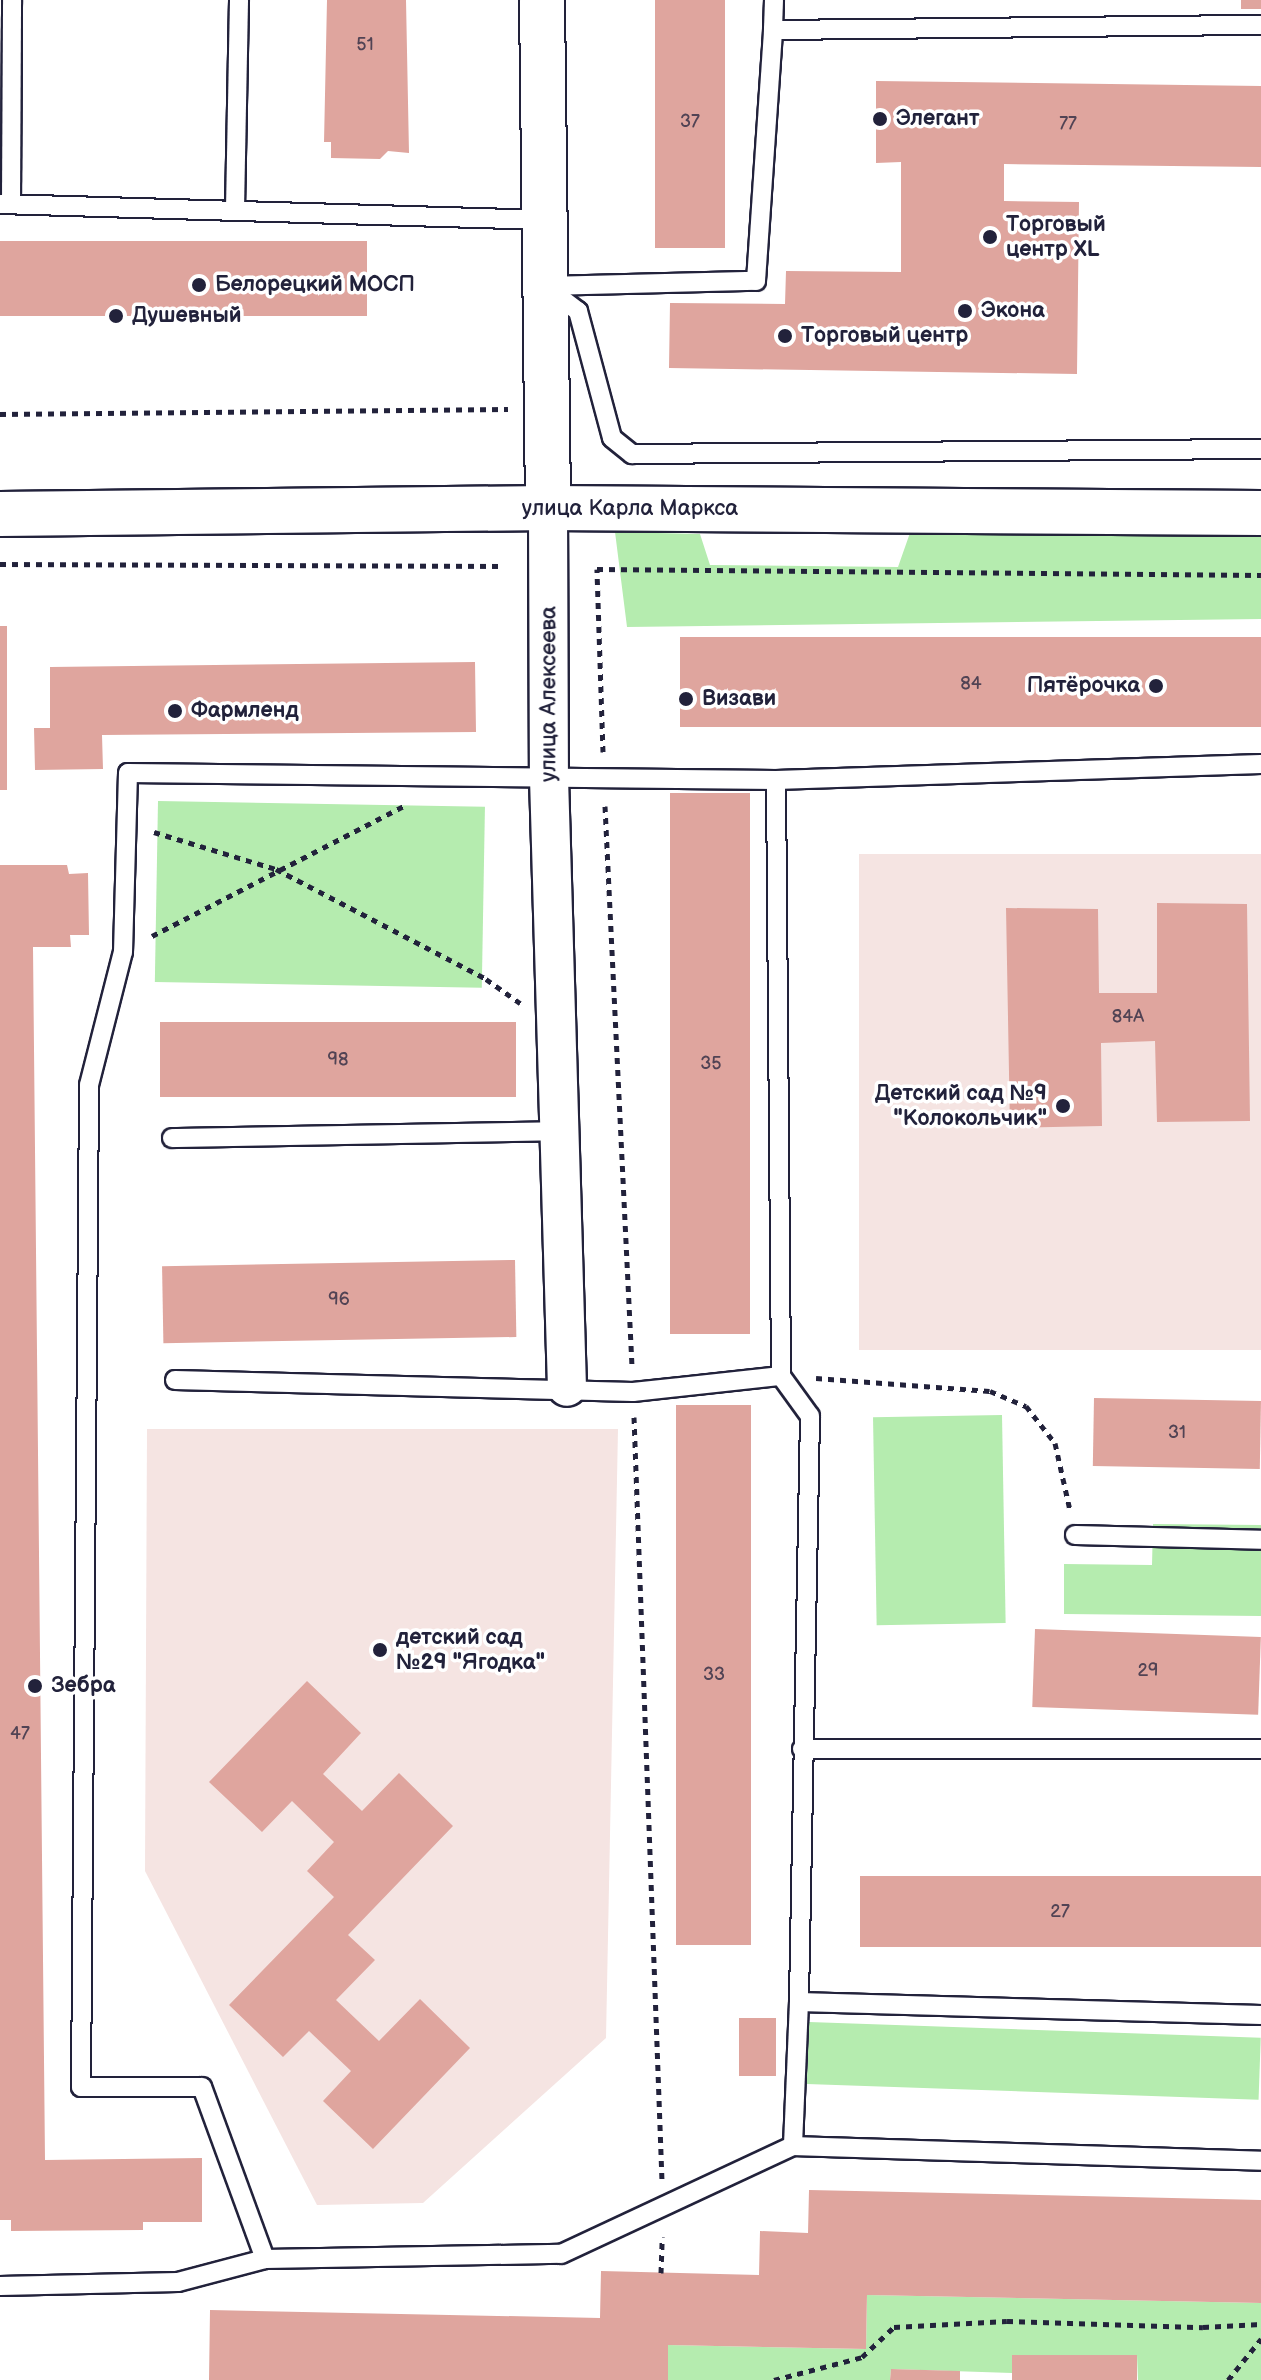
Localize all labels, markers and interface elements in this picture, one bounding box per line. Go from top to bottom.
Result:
house number: 51 [356,34,374,56]
place label: Элегант [896,106,979,132]
marker: Элегант [871,110,889,128]
house number: 37 [680,111,700,133]
house number: 77 [1059,113,1077,135]
place label: Торговый центр XL [1006,211,1106,262]
marker: Торговый центр XL [981,228,999,246]
place label: Белорецкий МОСП [215,272,415,298]
marker: Белорецкий МОСП [190,276,208,294]
place label: Экона [981,298,1045,324]
marker: Экона [956,302,974,320]
place label: Душевный [132,303,241,329]
marker: Душевный [107,307,125,325]
place label: Торговый центр [801,323,968,349]
marker: Торговый центр [776,327,794,345]
street label: улица Карла Маркса [522,496,738,522]
street label: улица Алексеева [536,606,562,782]
house number: 84 [960,673,982,695]
place label: Пятёрочка [1027,673,1140,699]
marker: Пятёрочка [1147,677,1165,695]
place label: Визави [702,686,776,712]
marker: Визави [677,690,695,708]
place label: Фармленд [191,698,299,724]
marker: Фармленд [166,702,184,720]
house number: 84А [1112,1006,1144,1028]
house number: 98 [328,1049,348,1071]
house number: 35 [700,1053,722,1075]
place label: Детский сад №9 "Колокольчик" [875,1080,1047,1132]
marker: Детский сад №9 "Колокольчик" [1054,1097,1072,1115]
house number: 96 [328,1289,350,1311]
house number: 31 [1168,1422,1186,1444]
place label: детский сад №29 "Ягодка" [396,1624,545,1676]
marker: детский сад №29 "Ягодка" [371,1641,389,1659]
house number: 29 [1137,1660,1159,1682]
house number: 33 [703,1664,725,1686]
place label: Зебра [51,1673,115,1699]
marker: Зебра [26,1677,44,1695]
house number: 47 [10,1723,30,1745]
house number: 27 [1050,1901,1070,1923]

